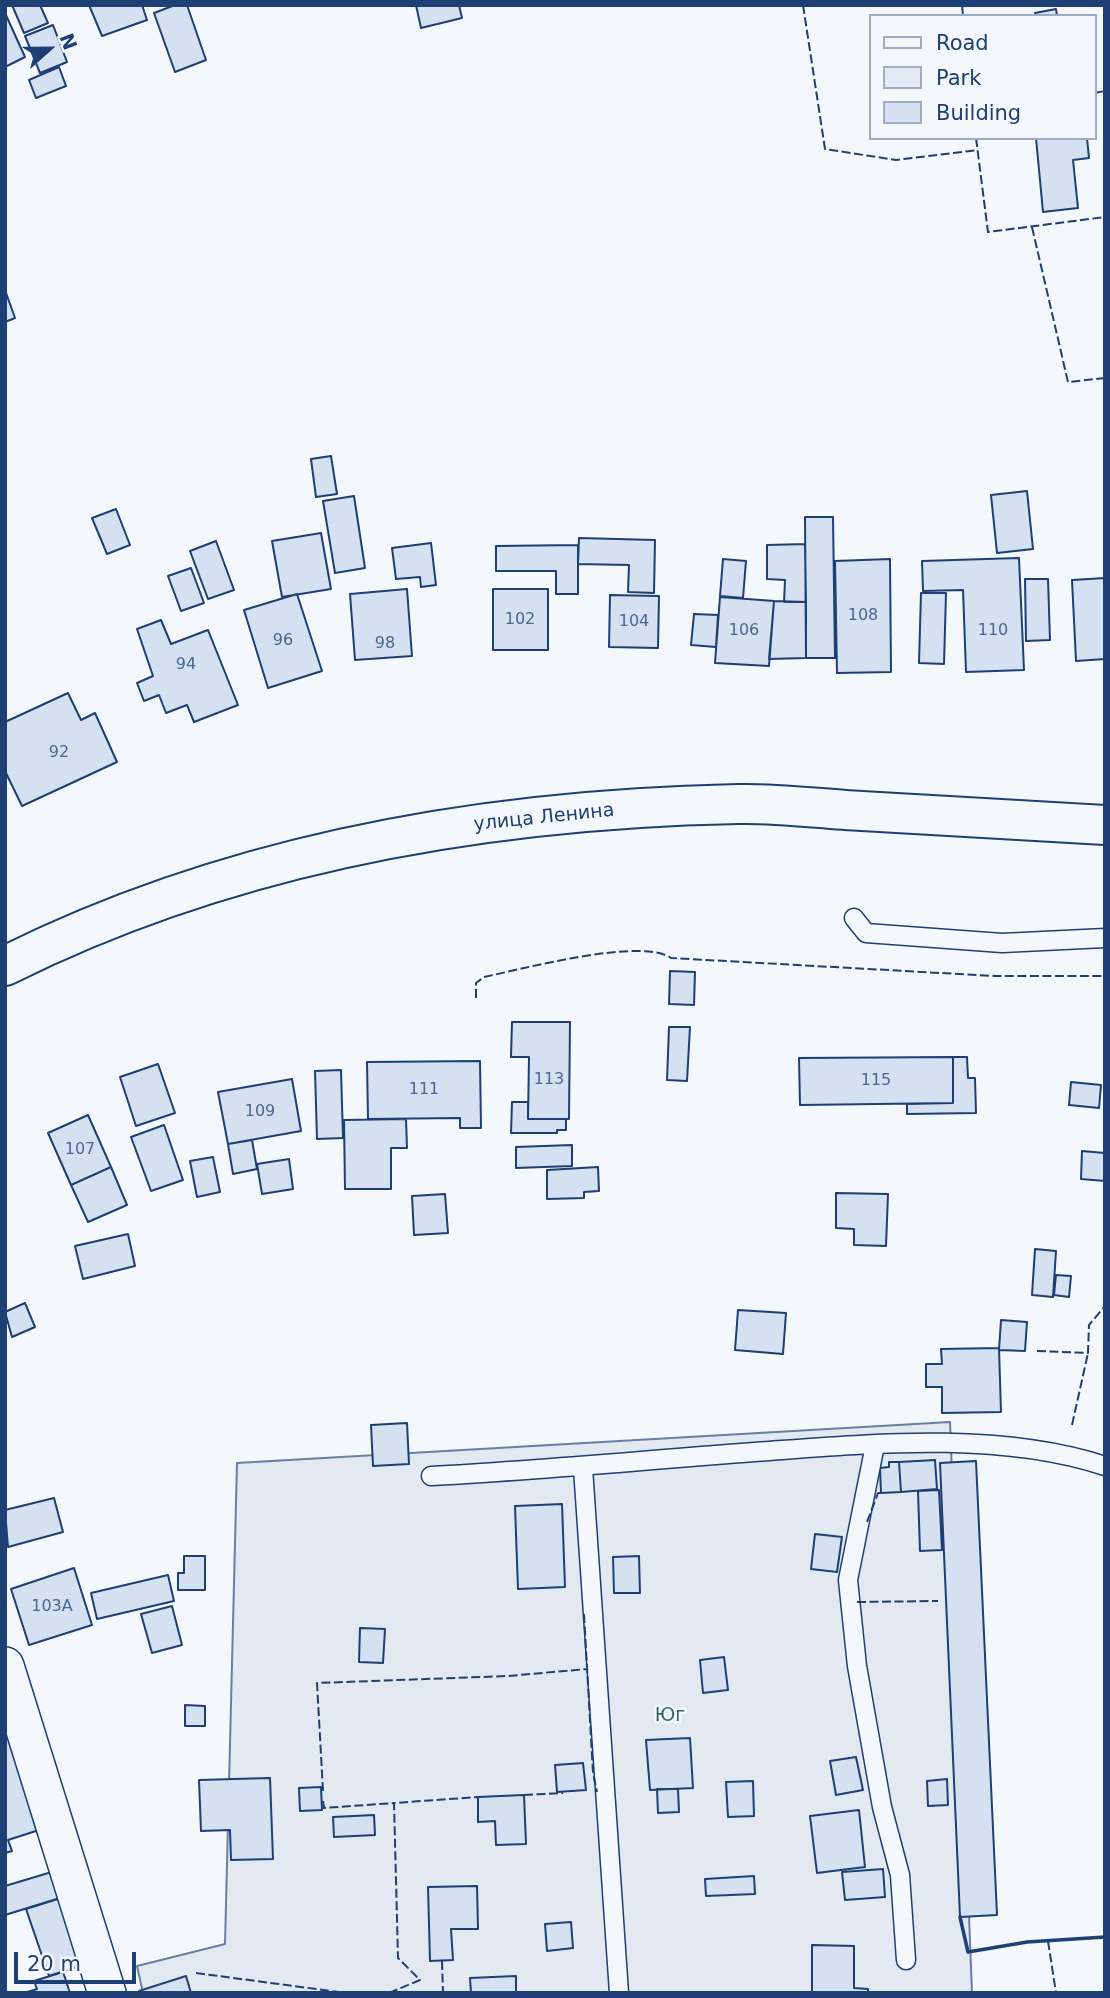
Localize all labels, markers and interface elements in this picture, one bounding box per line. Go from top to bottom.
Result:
north arrow [14,14,84,84]
legend [869,14,1096,140]
text: N [55,30,82,53]
text: Road [936,31,989,55]
text: Park [936,66,981,90]
text: Building [936,101,1021,125]
house number: 108 [848,606,878,626]
house number: 102 [505,610,535,630]
house number: 104 [619,612,649,632]
house number: 106 [729,621,759,641]
house number: 110 [978,621,1008,641]
house number: 96 [273,631,293,651]
house number: 98 [375,634,395,654]
house number: 94 [176,655,196,675]
house number: 92 [49,743,69,763]
street label: улица Ленина [473,799,615,837]
house number: 113 [534,1070,564,1090]
house number: 115 [861,1071,891,1091]
house number: 111 [409,1080,439,1100]
house number: 109 [245,1102,275,1122]
house number: 107 [65,1140,95,1160]
house number: 103А [31,1597,73,1617]
park label: Юг [655,1705,685,1727]
scale bar [18,1938,140,1982]
text: 20 m [27,1952,81,1976]

